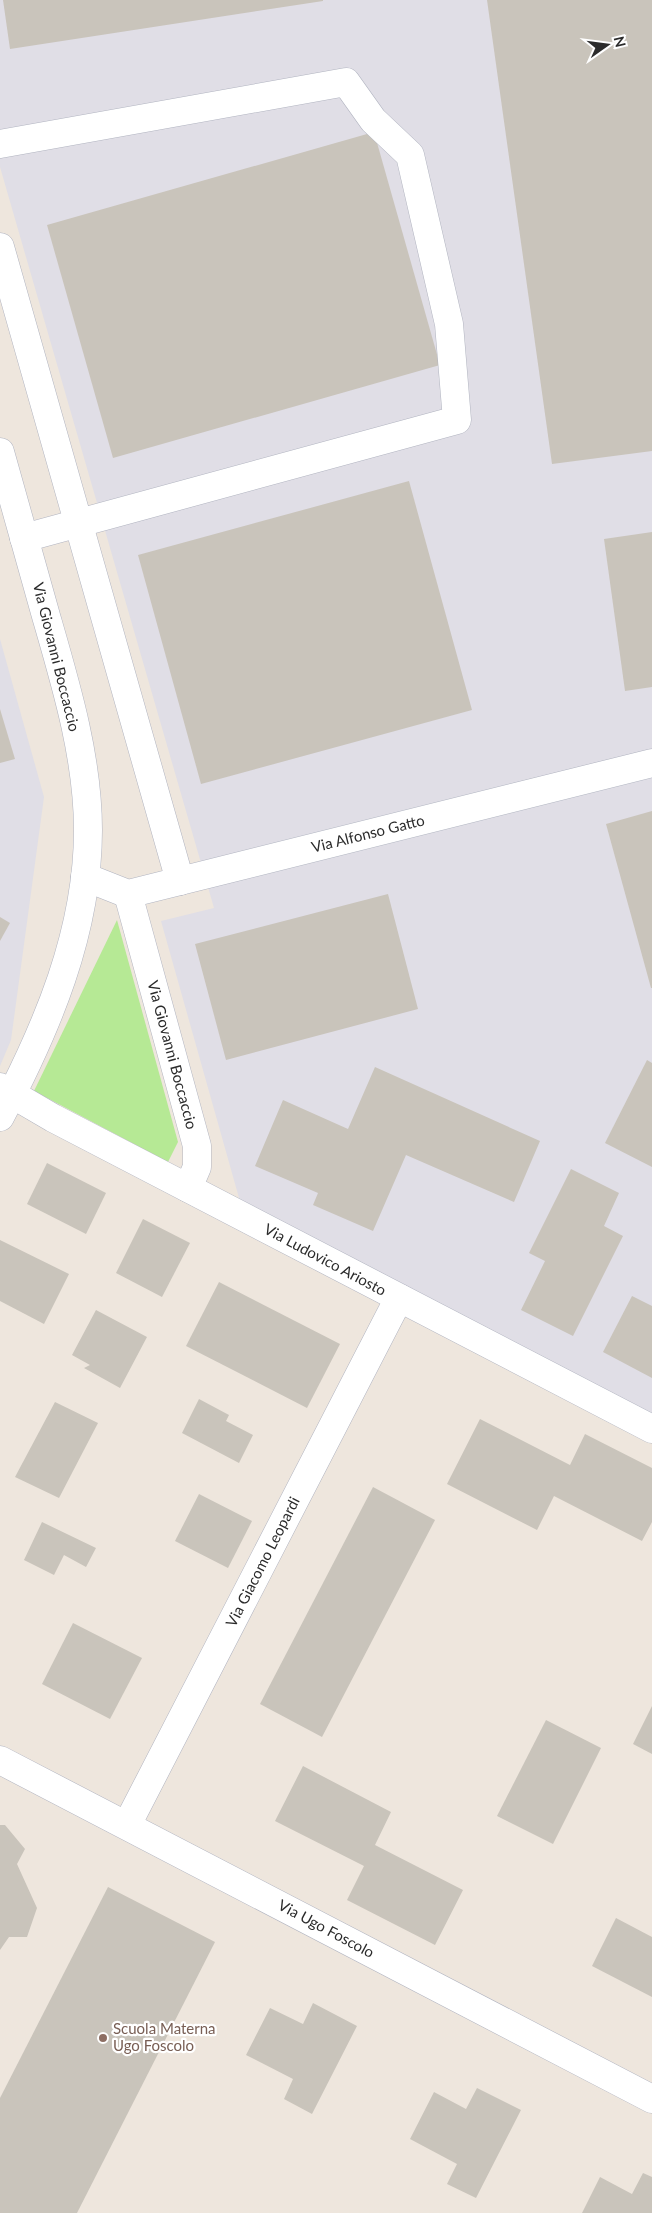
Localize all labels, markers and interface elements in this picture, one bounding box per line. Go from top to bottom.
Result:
north arrow [582,20,632,70]
text: N [611,34,630,49]
street label: Via Giovanni Boccaccio [30,580,84,733]
street label: Via Alfonso Gatto [309,810,426,856]
street label: Via Giovanni Boccaccio [144,978,201,1131]
street label: Via Ludovico Ariosto [261,1219,390,1299]
street label: Via Giacomo Leopardi [221,1493,303,1630]
street label: Via Ugo Foscolo [275,1895,378,1961]
place label: Scuola Materna Ugo Foscolo [113,2019,216,2054]
marker: Scuola Materna Ugo Foscolo [97,2032,109,2044]

